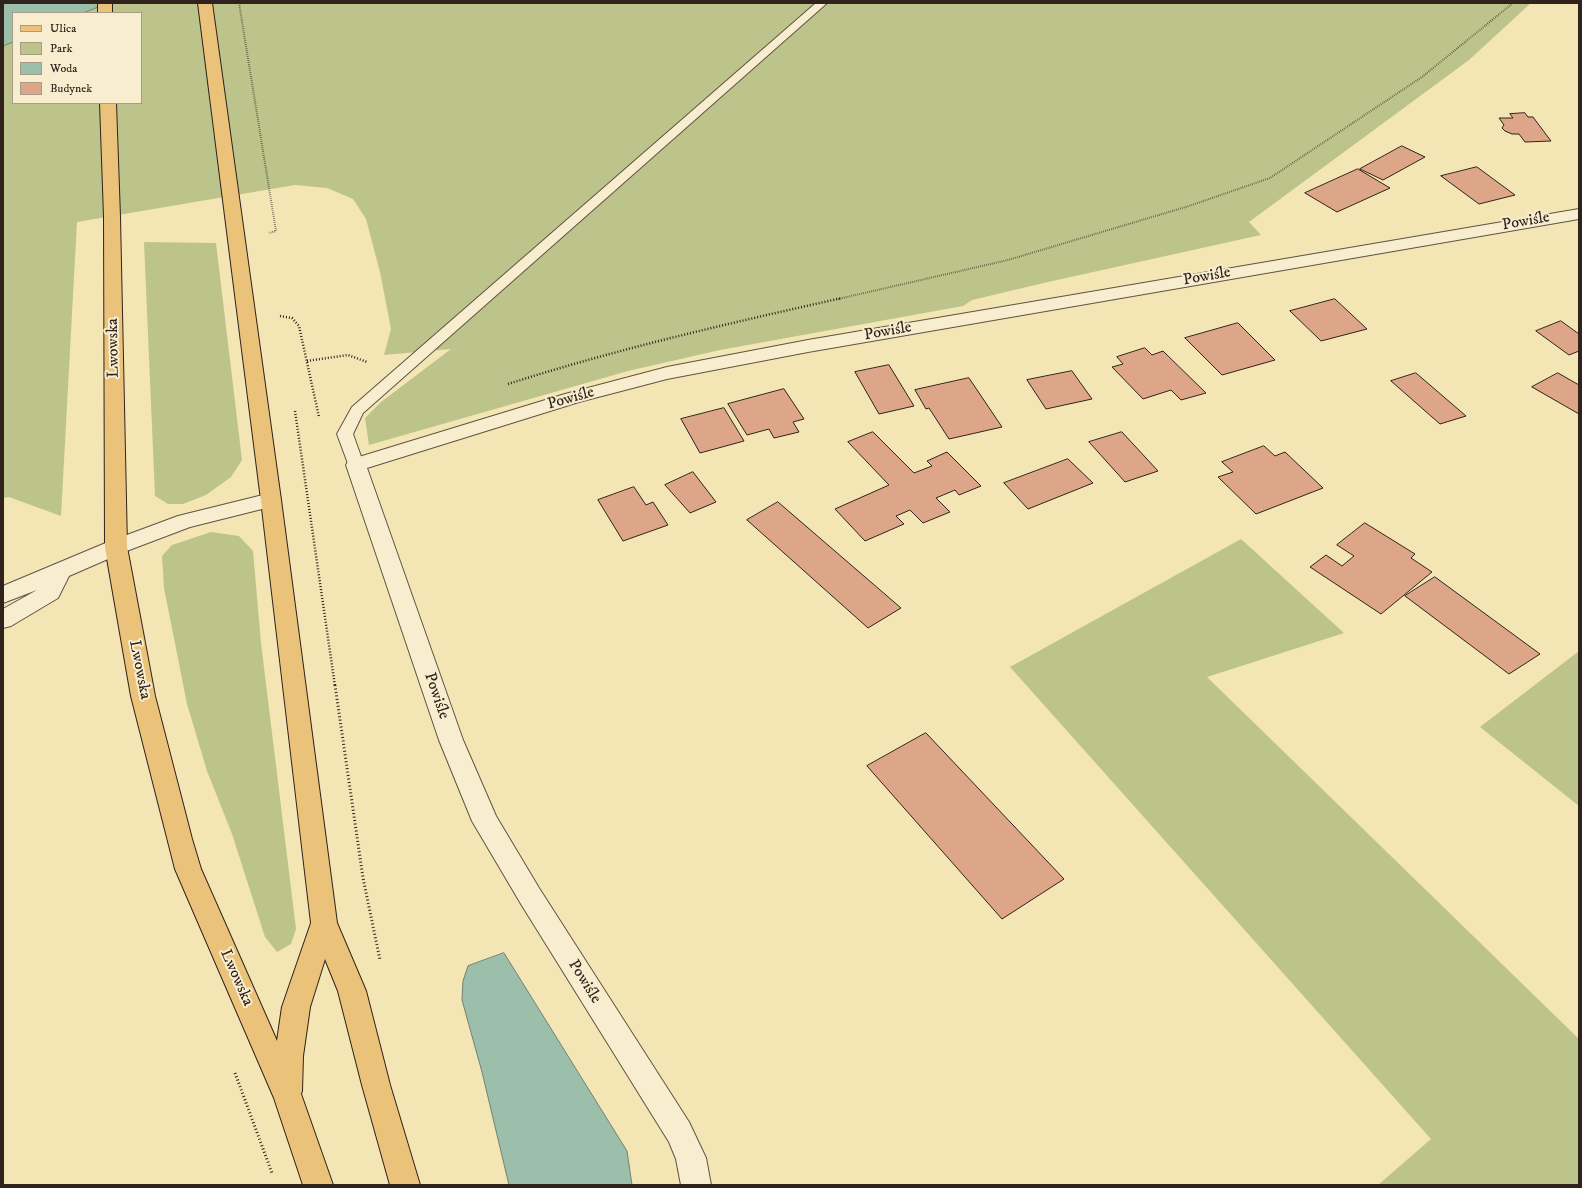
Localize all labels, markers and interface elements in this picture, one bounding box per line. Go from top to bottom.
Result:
legend [12,12,142,104]
text: Ulica [50,21,76,36]
text: Park [50,41,72,56]
text: Woda [50,61,77,76]
text: Budynek [50,81,92,96]
street label: Powiśle [1501,208,1551,236]
street label: Powiśle [1182,263,1232,291]
street label: Lwowska [104,318,124,378]
street label: Powiśle [863,318,913,346]
street label: Powiśle [545,383,597,415]
street label: Lwowska [124,639,154,701]
street label: Powiśle [419,670,453,722]
street label: Lwowska [215,947,257,1009]
street label: Powiśle [563,957,605,1007]

